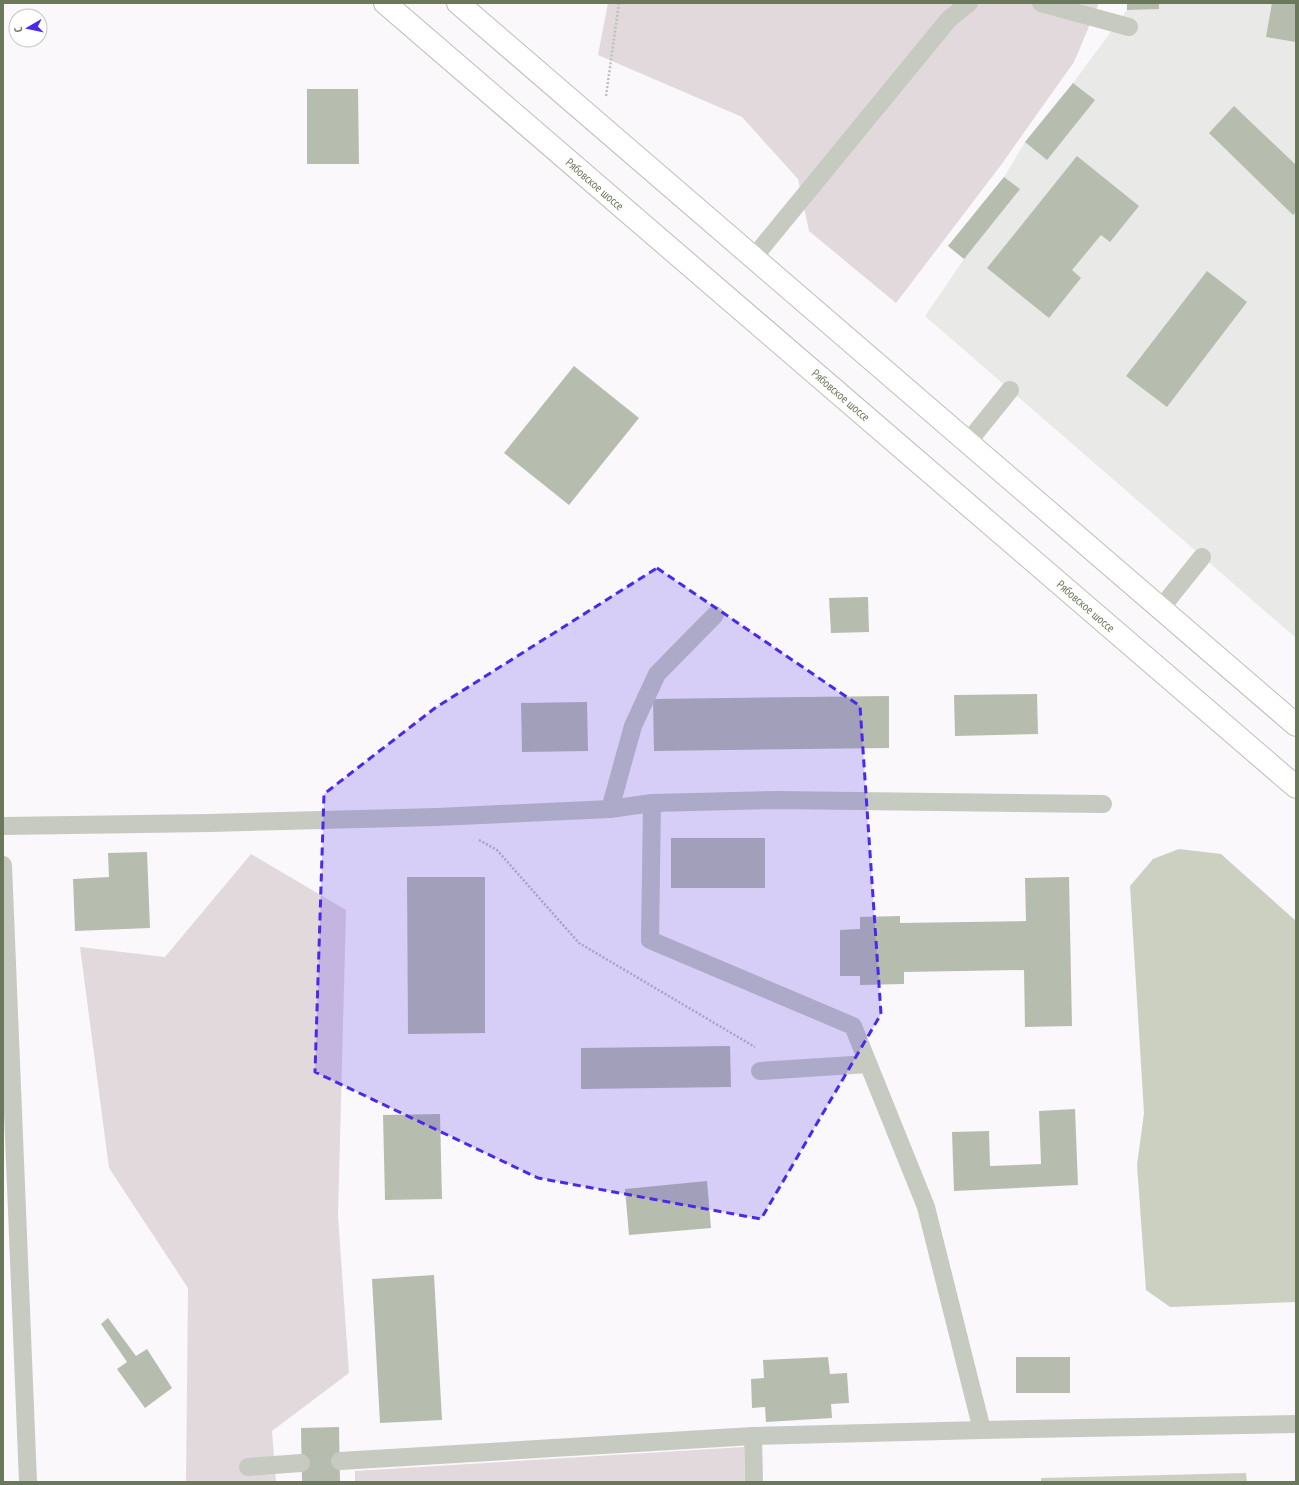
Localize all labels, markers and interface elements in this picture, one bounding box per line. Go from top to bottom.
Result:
north arrow [8,8,48,48]
text: С [11,26,25,33]
street label: Рябовское шоссе [563,155,627,213]
street label: Рябовское шоссе [809,366,873,424]
street label: Рябовское шоссе [1054,577,1118,635]

